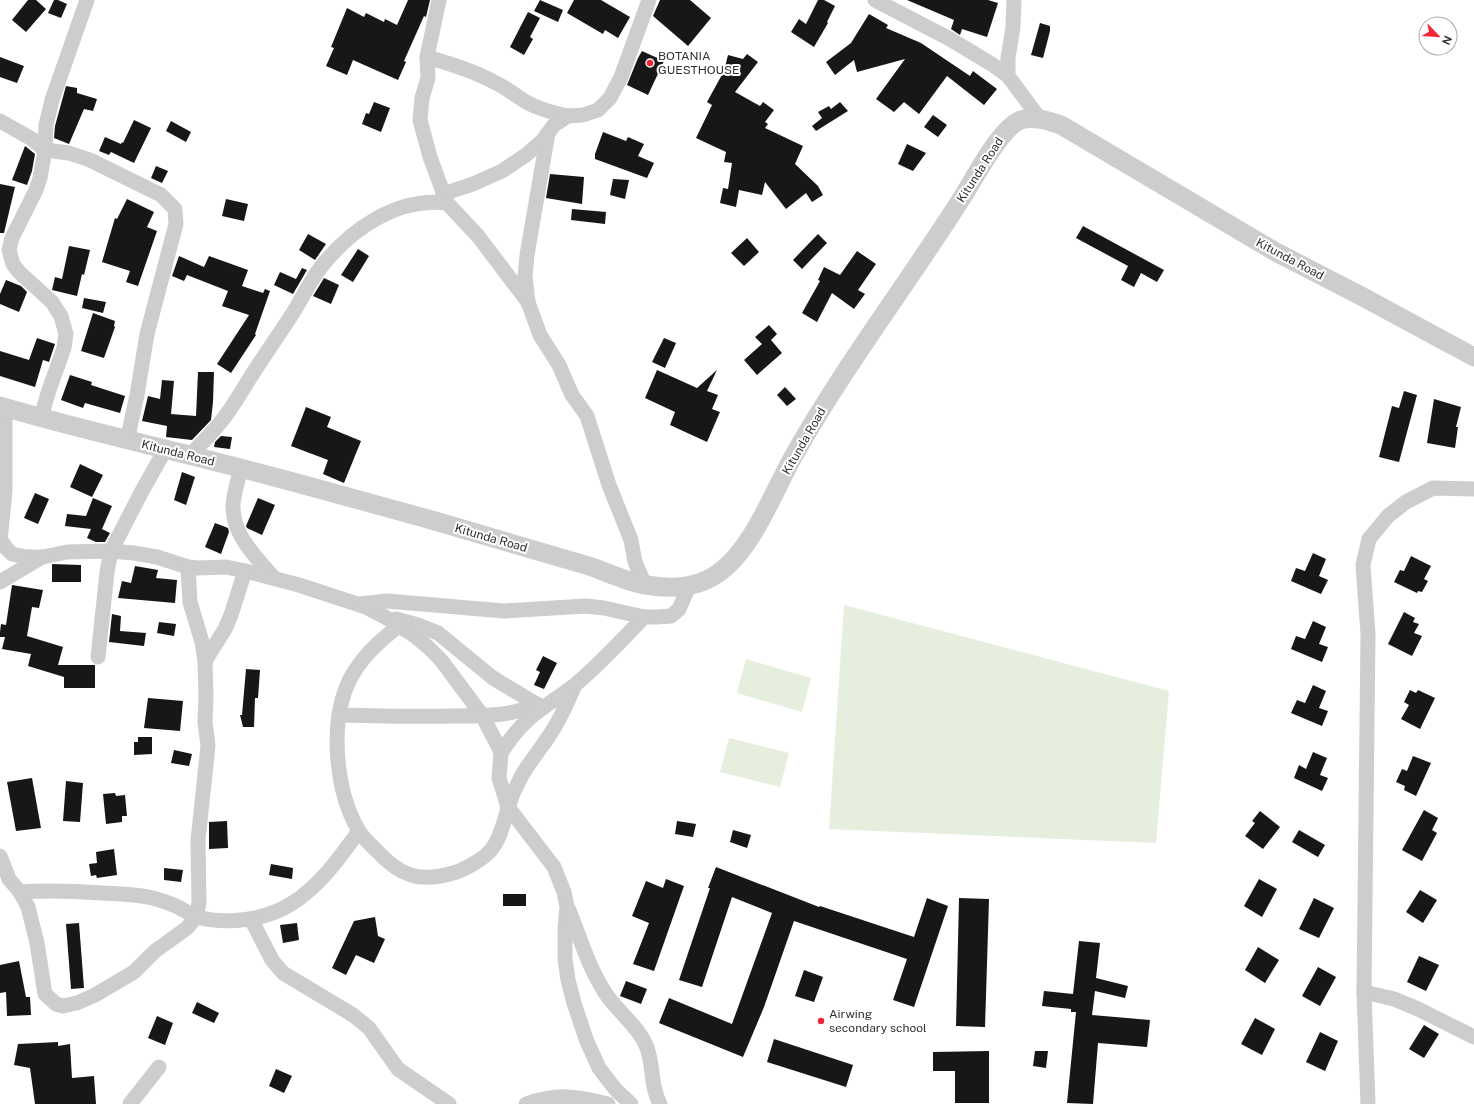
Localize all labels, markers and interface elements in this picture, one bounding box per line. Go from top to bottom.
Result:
north arrow [1418,16,1458,56]
text: N [1440,34,1454,47]
place label: BOTANIA GUESTHOUSE [658,49,739,77]
marker: BOTANIA GUESTHOUSE [645,58,655,68]
street label: Kitunda Road [954,135,1006,205]
street label: Kitunda Road [1254,235,1326,283]
street label: Kitunda Road [779,405,829,477]
street label: Kitunda Road [140,437,216,469]
street label: Kitunda Road [453,521,529,555]
place label: Airwing secondary school [829,1007,927,1035]
marker: Airwing secondary school [816,1016,826,1026]

